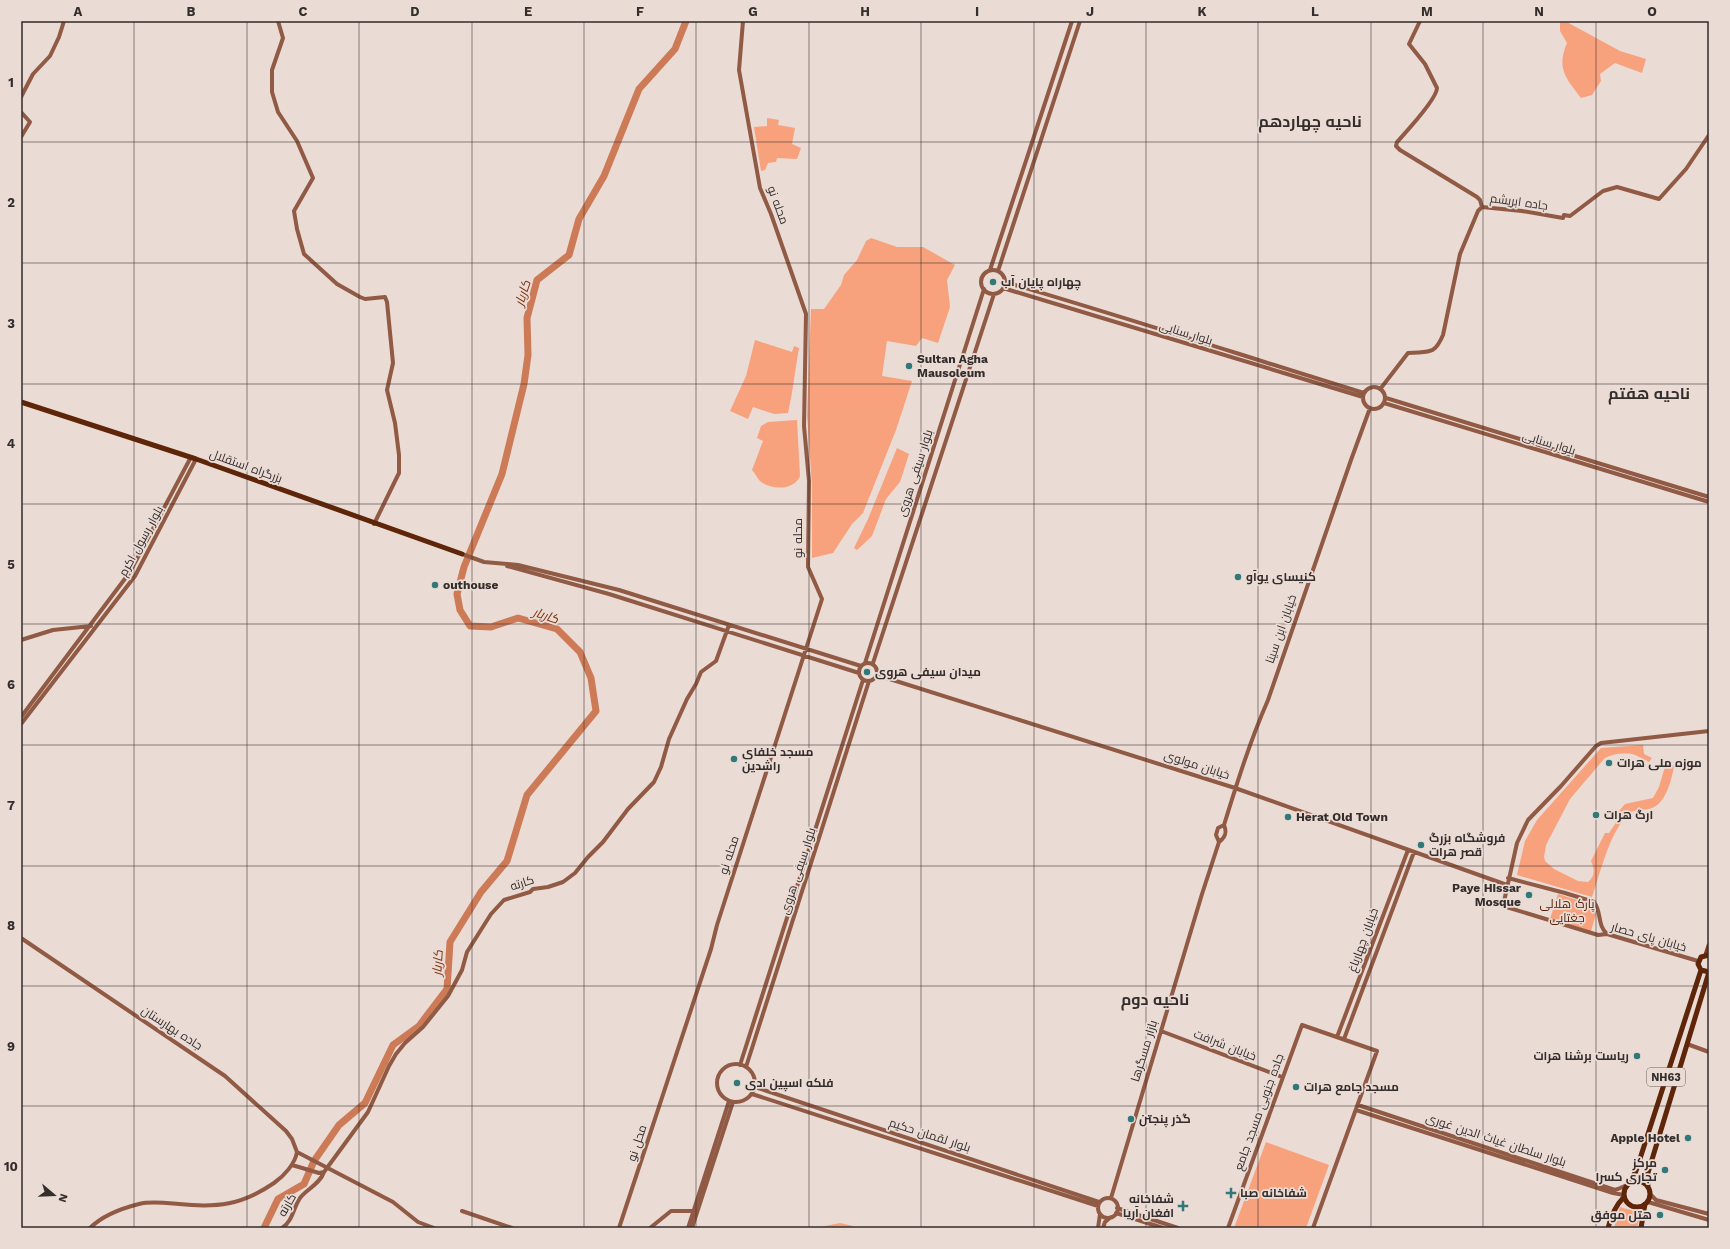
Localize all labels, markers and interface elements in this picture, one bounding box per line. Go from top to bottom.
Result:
text: A [74,4,83,19]
text: B [187,4,196,19]
text: C [299,4,308,19]
text: D [410,4,420,19]
text: E [524,4,532,19]
text: F [636,4,644,19]
text: G [748,4,758,19]
text: H [860,4,870,19]
text: I [975,4,979,19]
text: J [1086,4,1094,19]
text: K [1197,4,1207,19]
text: L [1311,4,1319,19]
text: M [1421,4,1433,19]
text: N [1534,4,1544,19]
text: O [1647,4,1657,19]
text: 1 [8,75,14,90]
district label: ناحیه چهاردهم [1258,112,1362,133]
street label: محله نو [765,184,791,226]
street label: جاده ابریشم [1489,191,1549,214]
text: 2 [7,195,15,210]
place label: چهاراه پایان آب [1001,275,1081,291]
marker: چهاراه پایان آب [988,277,998,287]
water label: کاربار [511,278,534,310]
text: 3 [7,316,15,331]
street label: بلوار سنایی [1158,318,1214,348]
place label: Sultan Agha Mausoleum [917,352,988,380]
marker: Sultan Agha Mausoleum [904,361,914,371]
district label: ناحیه هفتم [1608,384,1690,405]
street label: بلوار سیفی هروی [894,428,936,518]
street label: بلوار سنایی [1521,428,1577,458]
text: 4 [7,436,16,451]
street label: بزرگراه استقلال [208,446,284,486]
street label: بلوار رسول اکرم [116,503,167,579]
street label: محله نو [791,518,805,558]
text: 5 [7,557,15,572]
place label: کنیسای یوآو [1246,570,1316,585]
marker: کنیسای یوآو [1233,572,1243,582]
place label: outhouse [443,578,498,592]
marker: outhouse [430,580,440,590]
street label: خیابان ابن سینا [1263,593,1299,665]
water label: کاربار [529,603,561,627]
place label: میدان سیفی هروی [875,665,981,680]
marker: میدان سیفی هروی [862,667,872,677]
text: 6 [7,677,15,692]
place label: مسجد خلفای راشدین [742,745,813,774]
street label: خیابان مولوی [1162,748,1232,782]
marker: مسجد خلفای راشدین [729,754,739,764]
place label: موزه ملی هرات [1617,756,1702,771]
marker: موزه ملی هرات [1604,758,1614,768]
text: 7 [7,798,15,813]
place label: ارگ هرات [1604,808,1653,823]
place label: Herat Old Town [1296,810,1388,824]
marker: ارگ هرات [1591,810,1601,820]
marker: Herat Old Town [1283,812,1293,822]
street label: بلوار سیفی هروی [777,826,819,916]
place label: فروشگاه بزرگ قصر هرات [1429,831,1505,860]
street label: محله نو [716,834,742,876]
marker: فروشگاه بزرگ قصر هرات [1416,840,1426,850]
street label: کارته [508,873,536,893]
place label: Paye Hissar Mosque [1452,881,1522,909]
marker: Paye Hissar Mosque [1524,890,1534,900]
park label: پارک هلالی جغتایی [1540,897,1595,925]
street label: خیابان چهارباغ [1345,906,1383,975]
text: 8 [7,918,15,933]
street label: خیابان پای حصار [1608,919,1688,956]
water label: کاربار [429,949,446,979]
district label: ناحیه دوم [1121,990,1189,1011]
street label: جاده بهارستان [139,1003,205,1053]
street label: بازار مسگرها [1128,1019,1160,1083]
street label: خیابان شرافت [1192,1027,1258,1063]
text: 9 [7,1039,15,1054]
place label: ریاست برشنا هرات [1533,1049,1629,1064]
marker: ریاست برشنا هرات [1632,1051,1642,1061]
street label: جاده جنوبی مسجد جامع [1231,1052,1288,1173]
road number: NH63 [1647,1068,1685,1086]
place label: فلکه اسپین ادی [745,1076,834,1092]
marker: فلکه اسپین ادی [732,1078,742,1088]
place label: مسجد جامع هرات [1304,1080,1399,1096]
marker: مسجد جامع هرات [1291,1082,1301,1092]
street label: بلوار سلطان غیاث الدین غوری [1424,1111,1568,1169]
place label: گذر پنجتن [1139,1112,1191,1128]
marker: گذر پنجتن [1126,1114,1136,1124]
street label: بلوار لقمان حکیم [887,1115,973,1156]
street label: محل نو [625,1123,649,1163]
place label: Apple Hotel [1610,1131,1680,1145]
marker: Apple Hotel [1683,1133,1693,1143]
place label: مرکز تجاری کسرا [1595,1156,1658,1185]
text: 10 [4,1159,18,1174]
marker: مرکز تجاری کسرا [1660,1165,1670,1175]
north arrow [34,1175,74,1215]
place label: شفاخانه صبا [1240,1186,1307,1200]
marker: شفاخانه صبا [1225,1187,1237,1199]
street label: کارته [275,1191,299,1219]
text: N [56,1192,70,1204]
place label: شفاخانه افغان آریا [1123,1192,1174,1221]
marker: شفاخانه افغان آریا [1177,1200,1189,1212]
place label: هتل موفق [1591,1208,1652,1223]
marker: هتل موفق [1655,1210,1665,1220]

